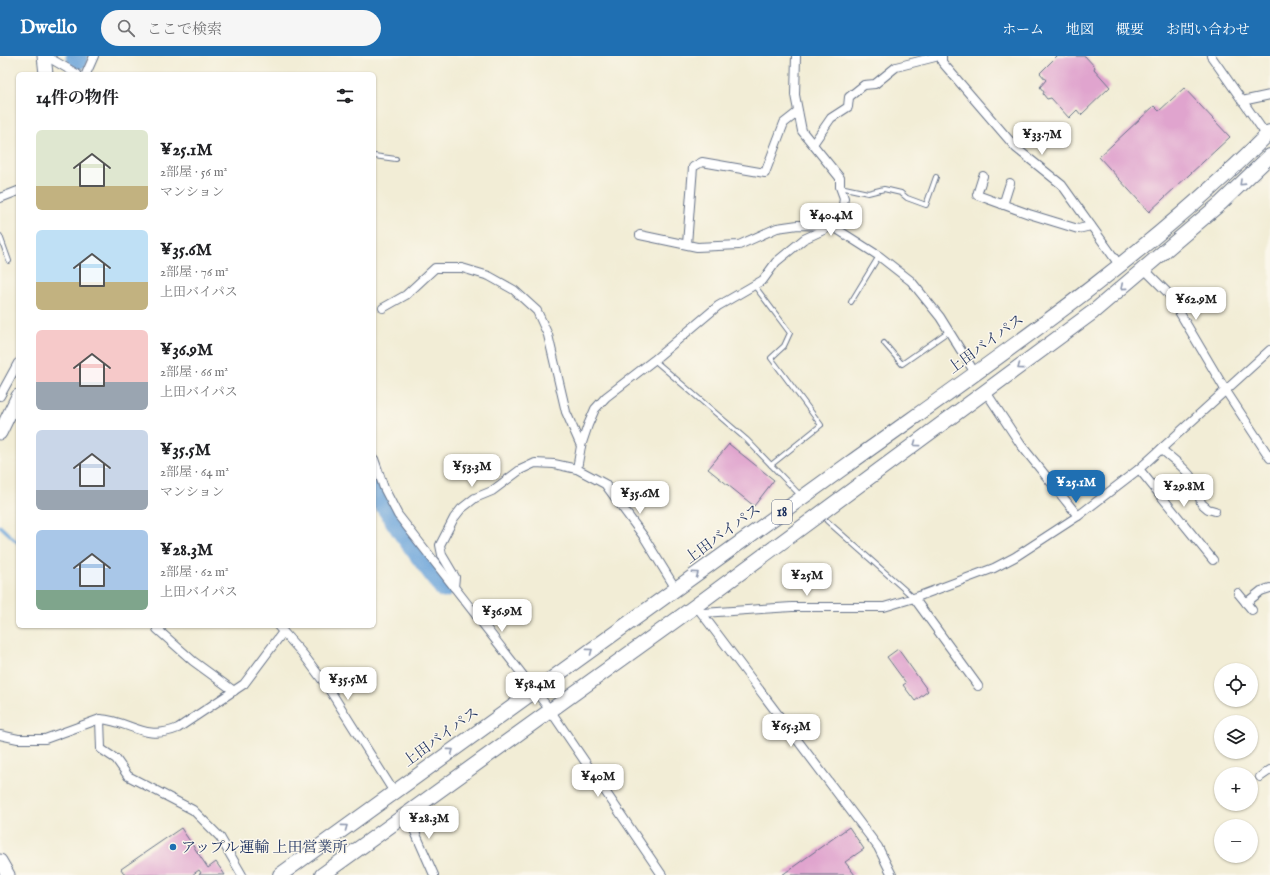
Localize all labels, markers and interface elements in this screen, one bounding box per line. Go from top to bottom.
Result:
search box [101,10,381,46]
text: Dwello [20,16,77,40]
icon: search [115,17,137,39]
text: ここで検索 [147,20,222,39]
text: ホーム [1002,21,1044,39]
text: 地図 [1066,21,1094,39]
text: 概要 [1116,21,1144,39]
text: お問い合わせ [1166,21,1250,39]
icon: filters [334,85,356,107]
text: 14件の物件 [36,88,119,109]
pin: ¥33.7M [1009,122,1075,156]
text: ¥33.7M [1022,126,1062,143]
text: ¥25.1M [160,140,212,161]
icon: home [68,146,116,194]
text: 2部屋 · 56 m² [160,164,227,181]
one-way arrow [1239,178,1247,186]
text: マンション [160,184,224,201]
pin: ¥40.4M [798,203,864,237]
text: ¥40.4M [809,207,853,224]
text: ¥35.6M [160,240,212,261]
icon: home [68,246,116,294]
text: 2部屋 · 76 m² [160,264,229,281]
one-way arrow [1120,282,1128,289]
text: 上田バイパス [160,284,238,301]
pin: ¥62.9M [1163,287,1229,321]
text: ¥62.9M [1175,291,1217,308]
street label: 上田バイパス [944,310,1028,378]
text: ¥36.9M [160,340,213,361]
icon: home [68,346,116,394]
one-way arrow [1018,362,1025,369]
text: 2部屋 · 66 m² [160,364,228,381]
text: 上田バイパス [160,384,238,401]
one-way arrow [913,439,920,447]
text: ¥35.5M [160,440,211,461]
icon: home [68,446,116,494]
pin: ¥53.3M [439,454,505,488]
text: ¥53.3M [453,458,491,475]
text: 2部屋 · 64 m² [160,464,229,481]
pin: ¥25.1M [1043,470,1109,504]
text: ¥25.1M [1056,474,1096,491]
pin: ¥29.8M [1151,474,1217,508]
text: ¥29.8M [1163,478,1205,495]
pin: ¥35.6M [607,481,673,515]
text: マンション [160,484,224,501]
text: ¥35.6M [620,485,660,502]
street label: 上田バイパス [681,500,765,568]
road number: 18 [772,500,792,524]
text: ¥28.3M [160,540,213,561]
icon: home [68,546,116,594]
pin: ¥25M [783,563,831,597]
text: 2部屋 · 62 m² [160,564,229,581]
text: ¥25M [791,567,823,584]
one-way arrow [691,572,698,579]
text: 上田バイパス [160,584,238,601]
pin: ¥36.9M [469,599,535,633]
text: ¥36.9M [482,603,522,620]
one-way arrow [586,649,593,656]
map controls [1214,663,1258,863]
button: locate [1214,663,1258,707]
pin: ¥35.5M [315,667,381,701]
text: ¥35.5M [329,671,367,688]
pin: ¥58.4M [502,672,568,706]
text: ¥58.4M [515,676,555,693]
street label: 上田バイパス [399,703,483,771]
pin: ¥65.3M [758,714,824,748]
button: layers [1214,715,1258,759]
text: ¥65.3M [771,718,811,735]
one-way arrow [447,748,454,756]
pin: ¥40M [574,764,622,798]
button: + [1214,767,1258,811]
text: ¥40M [581,768,615,785]
pin: ¥28.3M [396,806,462,840]
text: ¥28.3M [409,810,449,827]
button: − [1214,819,1258,863]
one-way arrow [341,825,348,832]
place label: アップル運輸 上田営業所 [181,838,348,857]
marker: アップル運輸 上田営業所 [168,842,178,852]

